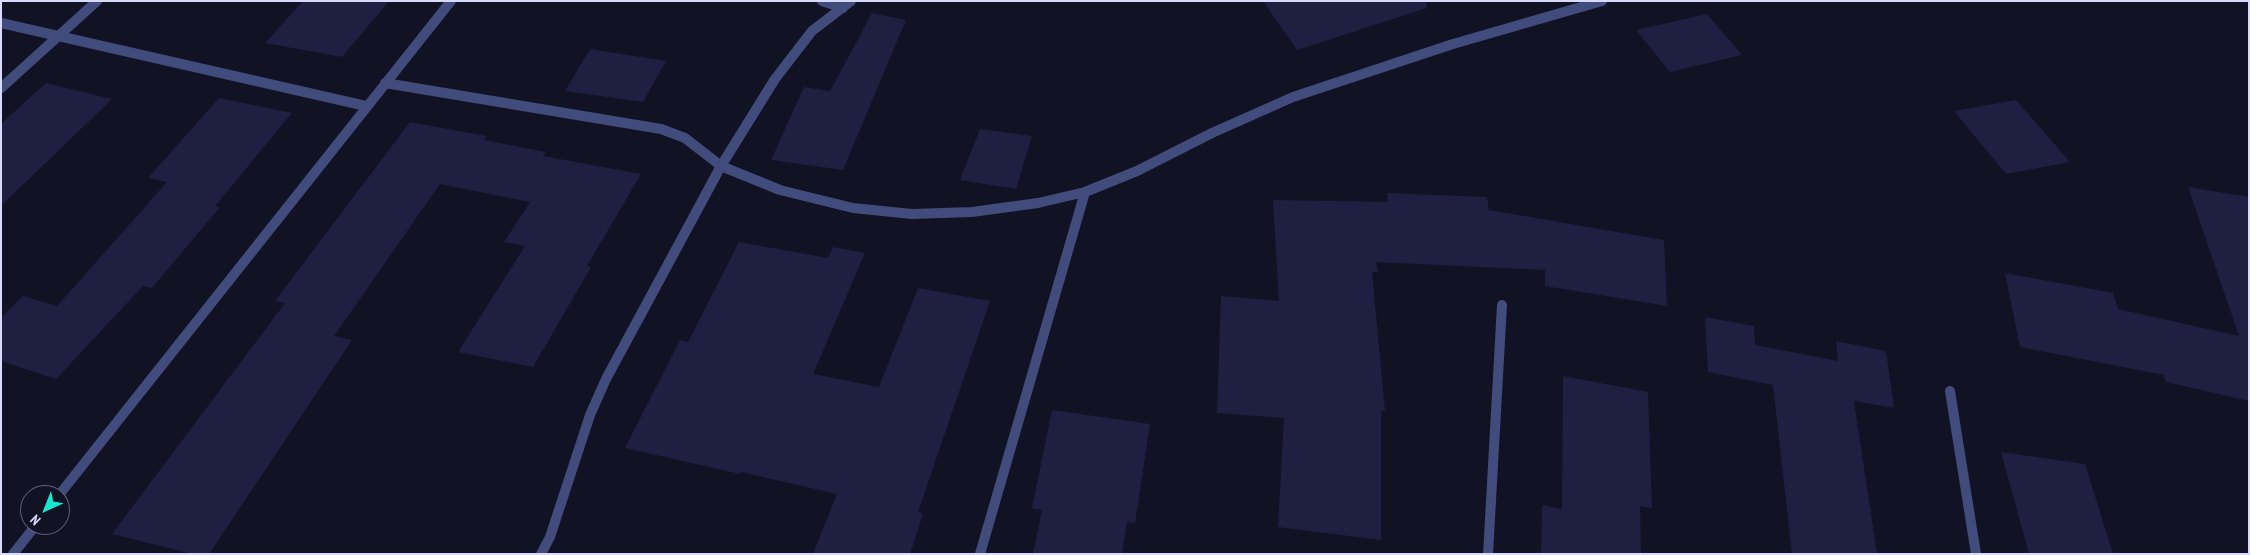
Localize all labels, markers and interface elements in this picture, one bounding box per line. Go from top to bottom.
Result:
north arrow [20,485,70,535]
text: N [26,511,44,529]

